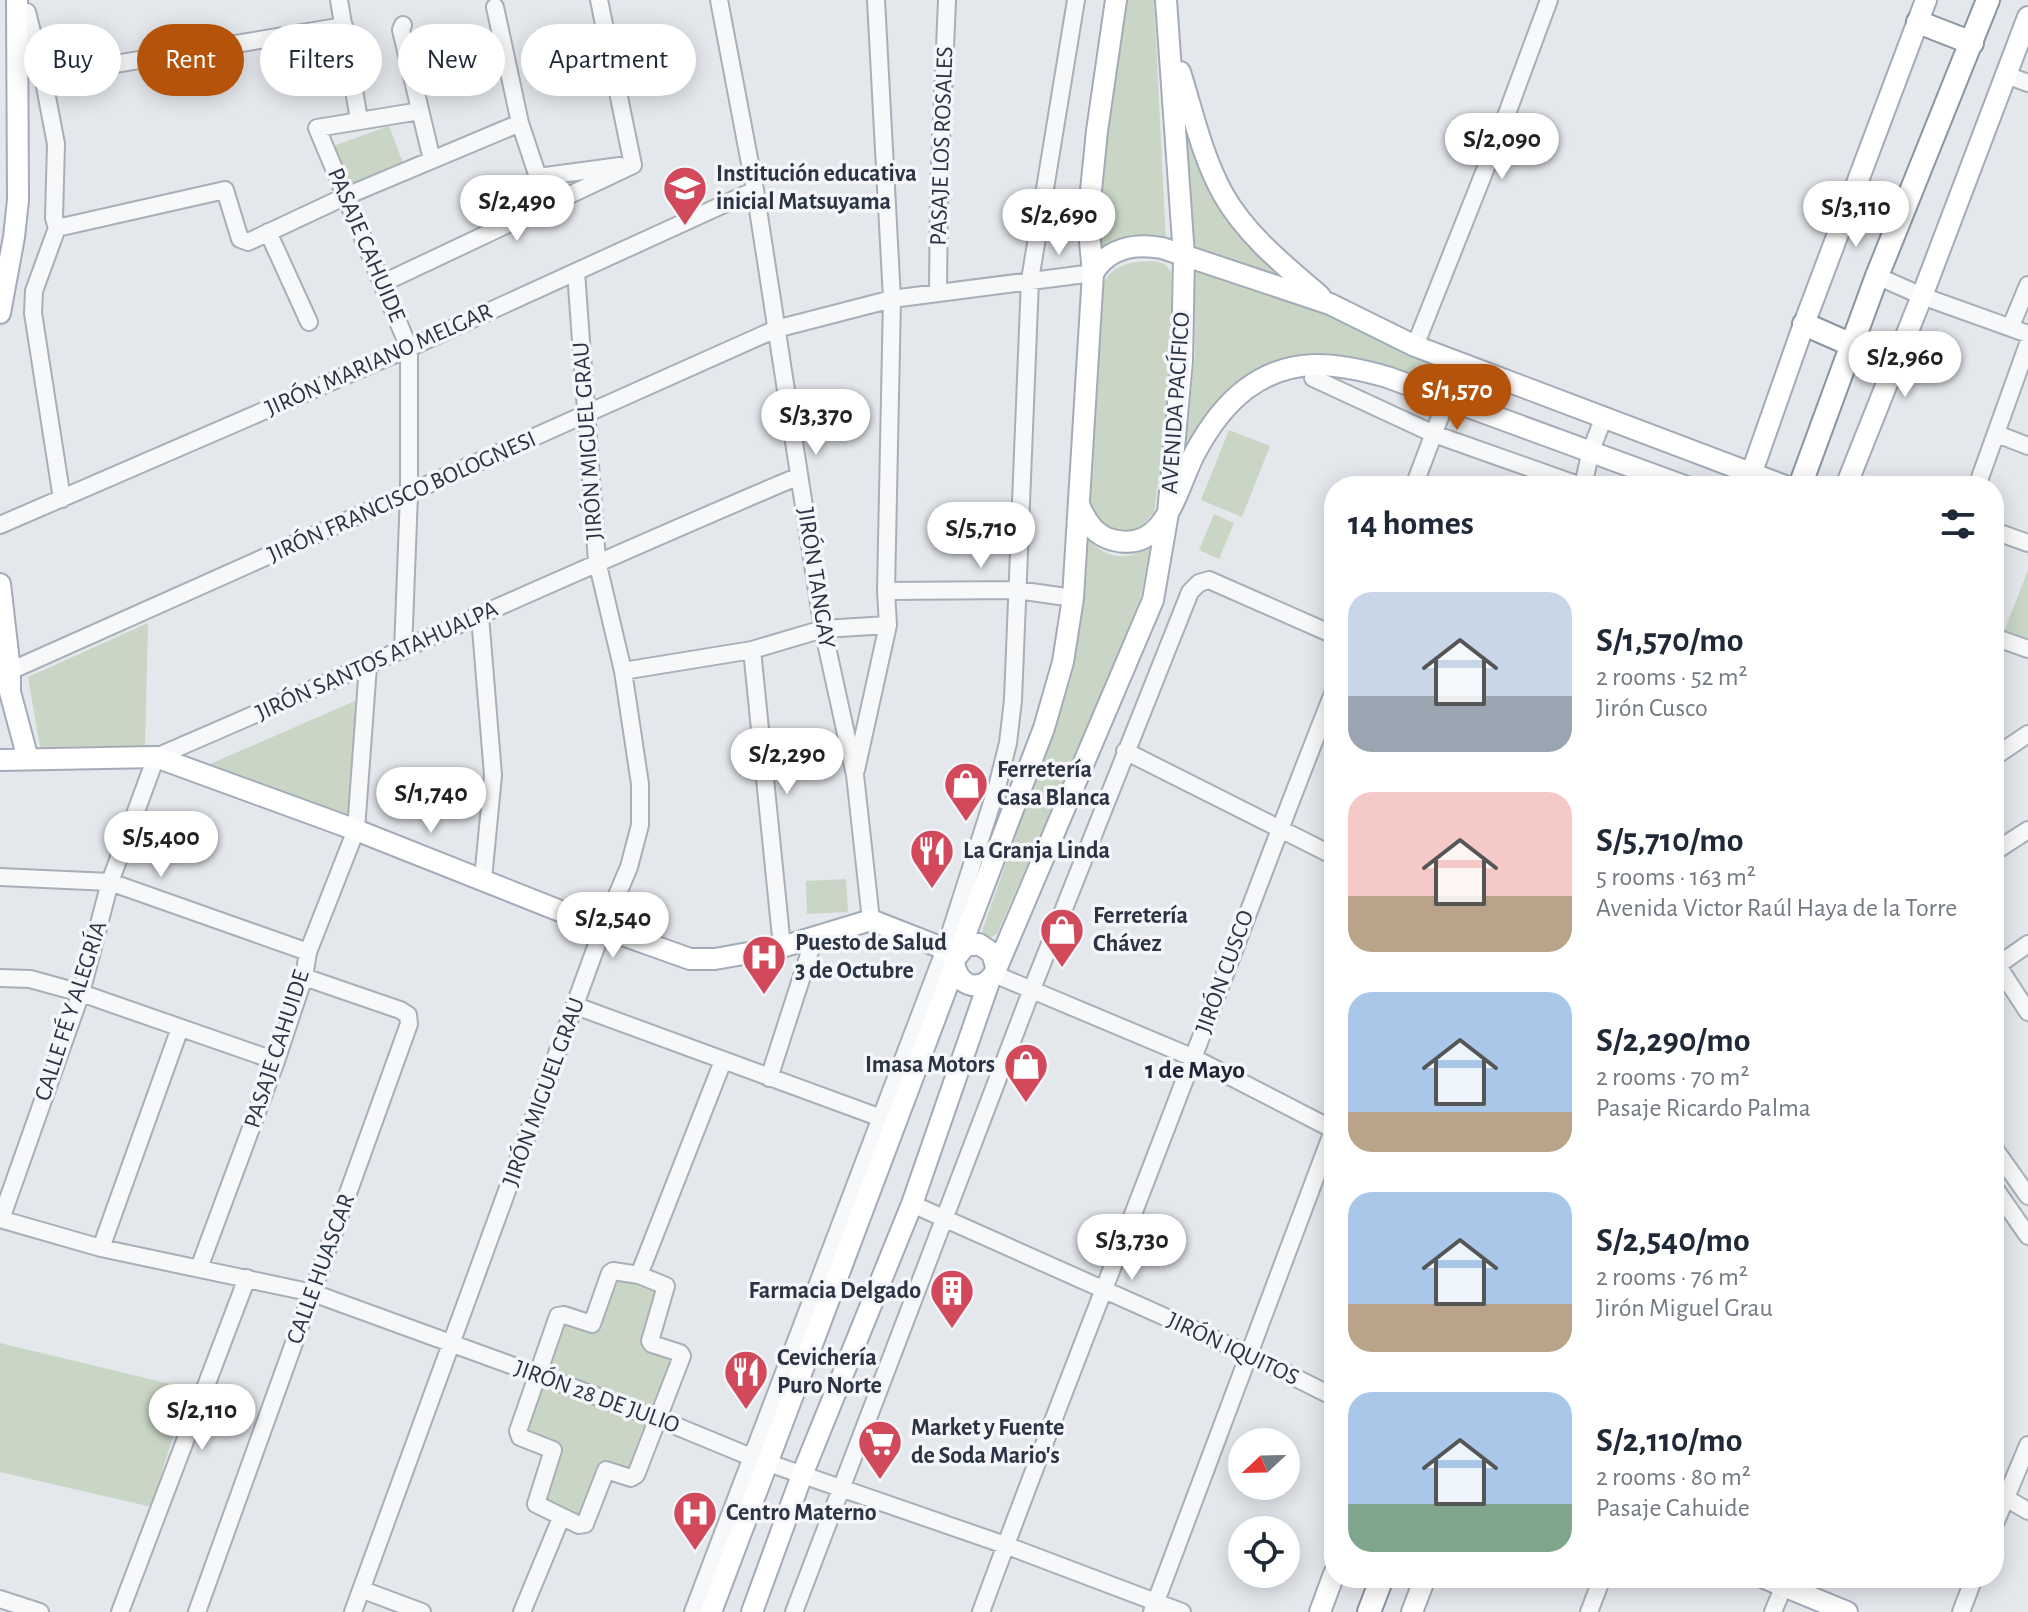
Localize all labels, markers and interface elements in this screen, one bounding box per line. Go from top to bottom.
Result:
chip: Buy [24,24,121,96]
chip: Rent [137,24,244,96]
chip: Filters [260,24,382,96]
chip: New [398,24,505,96]
chip: Apartment [521,24,696,96]
street label: PASAJE LOS ROSALES [927,46,957,246]
pin: S/2,090 [1428,113,1576,181]
text: S/2,090 [1463,126,1541,152]
place label: Institución educativa inicial Matsuyama [716,162,917,214]
school or university icon: Institución educativa inicial Matsuyama [661,164,709,227]
street label: PASAJE CAHUIDE [323,165,409,326]
pin: S/2,490 [443,175,591,243]
pin: S/3,110 [1782,181,1930,249]
text: S/2,490 [478,188,556,214]
pin: S/2,690 [985,189,1133,257]
text: S/3,110 [1821,194,1891,220]
text: S/2,690 [1020,202,1098,228]
street label: JIRÓN MARIANO MELGAR [261,297,496,421]
street label: AVENIDA PACÍFICO [1156,311,1194,495]
pin: S/2,960 [1831,331,1979,399]
street label: JIRÓN MIGUEL GRAU [567,341,607,541]
text: S/2,960 [1866,344,1944,370]
pin: S/1,570 [1383,364,1531,432]
text: S/1,570 [1421,377,1493,403]
pin: S/3,370 [742,389,890,457]
text: S/3,370 [779,402,853,428]
street label: JIRÓN FRANCISCO BOLOGNESI [264,425,540,567]
pin: S/5,710 [907,502,1055,570]
icon: filters [1936,502,1980,546]
street label: JIRÓN TANGAY [793,505,841,651]
text: 14 homes [1348,507,1474,541]
text: S/5,710 [945,515,1017,541]
street label: JIRÓN SANTOS ATAHUALPA [252,595,502,725]
icon: home [1412,624,1508,720]
text: S/1,570/mo [1596,624,1744,658]
text: 2 rooms · 52 m² [1596,664,1748,690]
text: Jirón Cusco [1596,695,1708,721]
pin: S/2,290 [713,728,861,796]
text: S/2,290 [749,741,825,767]
place label: Ferretería Casa Blanca [997,758,1110,810]
shop icon: Ferretería Casa Blanca [942,760,990,823]
pin: S/1,740 [357,767,505,835]
text: S/1,740 [394,780,468,806]
pin: S/5,400 [87,811,235,879]
text: S/5,400 [122,824,200,850]
icon: home [1412,824,1508,920]
text: S/5,710/mo [1596,824,1744,858]
restaurant icon: La Granja Linda [908,827,956,890]
place label: La Granja Linda [963,839,1110,863]
text: 5 rooms · 163 m² [1596,864,1756,890]
pin: S/2,540 [539,892,687,960]
text: Avenida Victor Raúl Haya de la Torre [1596,895,1957,921]
place label: Ferretería Chávez [1093,904,1188,956]
text: S/2,540 [575,905,651,931]
shop icon: Ferretería Chávez [1038,906,1086,969]
street label: JIRÓN CUSCO [1190,907,1258,1037]
street label: CALLE FÉ Y ALEGRÍA [29,917,111,1104]
place label: Puesto de Salud 3 de Octubre [795,931,947,983]
hospital icon: Puesto de Salud 3 de Octubre [740,933,788,996]
street label: PASAJE CAHUIDE [240,967,314,1131]
street label: JIRÓN MIGUEL GRAU [497,994,589,1189]
icon: home [1412,1024,1508,1120]
text: S/2,290/mo [1596,1024,1750,1058]
shop icon: Imasa Motors [1002,1041,1050,1104]
place label: Imasa Motors [865,1053,995,1077]
district label: 1 de Mayo [1145,1057,1245,1083]
text: 2 rooms · 70 m² [1596,1064,1749,1090]
text: Pasaje Ricardo Palma [1596,1095,1811,1121]
street label: CALLE HUASCAR [283,1191,359,1347]
pin: S/3,730 [1058,1214,1206,1282]
icon: home [1412,1224,1508,1320]
text: S/2,540/mo [1596,1224,1750,1258]
text: S/3,730 [1095,1227,1169,1253]
text: 2 rooms · 76 m² [1596,1264,1748,1290]
building icon: Farmacia Delgado [928,1267,976,1330]
place label: Farmacia Delgado [748,1279,921,1303]
text: Jirón Miguel Grau [1596,1295,1773,1321]
street label: JIRÓN IQUITOS [1163,1306,1303,1390]
place label: Cevichería Puro Norte [777,1346,882,1398]
restaurant icon: Cevichería Puro Norte [722,1348,770,1411]
street label: JIRÓN 28 DE JULIO [511,1354,683,1438]
pin: S/2,110 [128,1384,276,1452]
text: S/2,110 [167,1397,237,1423]
place label: Market y Fuente de Soda Mario's [911,1416,1064,1468]
supermarket icon: Market y Fuente de Soda Mario's [856,1418,904,1481]
icon: home [1412,1424,1508,1520]
text: S/2,110/mo [1596,1424,1742,1458]
north arrow [1228,1428,1300,1500]
map controls [1228,1428,1300,1588]
text: 2 rooms · 80 m² [1596,1464,1751,1490]
hospital icon: Centro Materno [671,1489,719,1552]
text: Pasaje Cahuide [1596,1495,1750,1521]
place label: Centro Materno [726,1501,877,1525]
button: locate [1228,1516,1300,1588]

